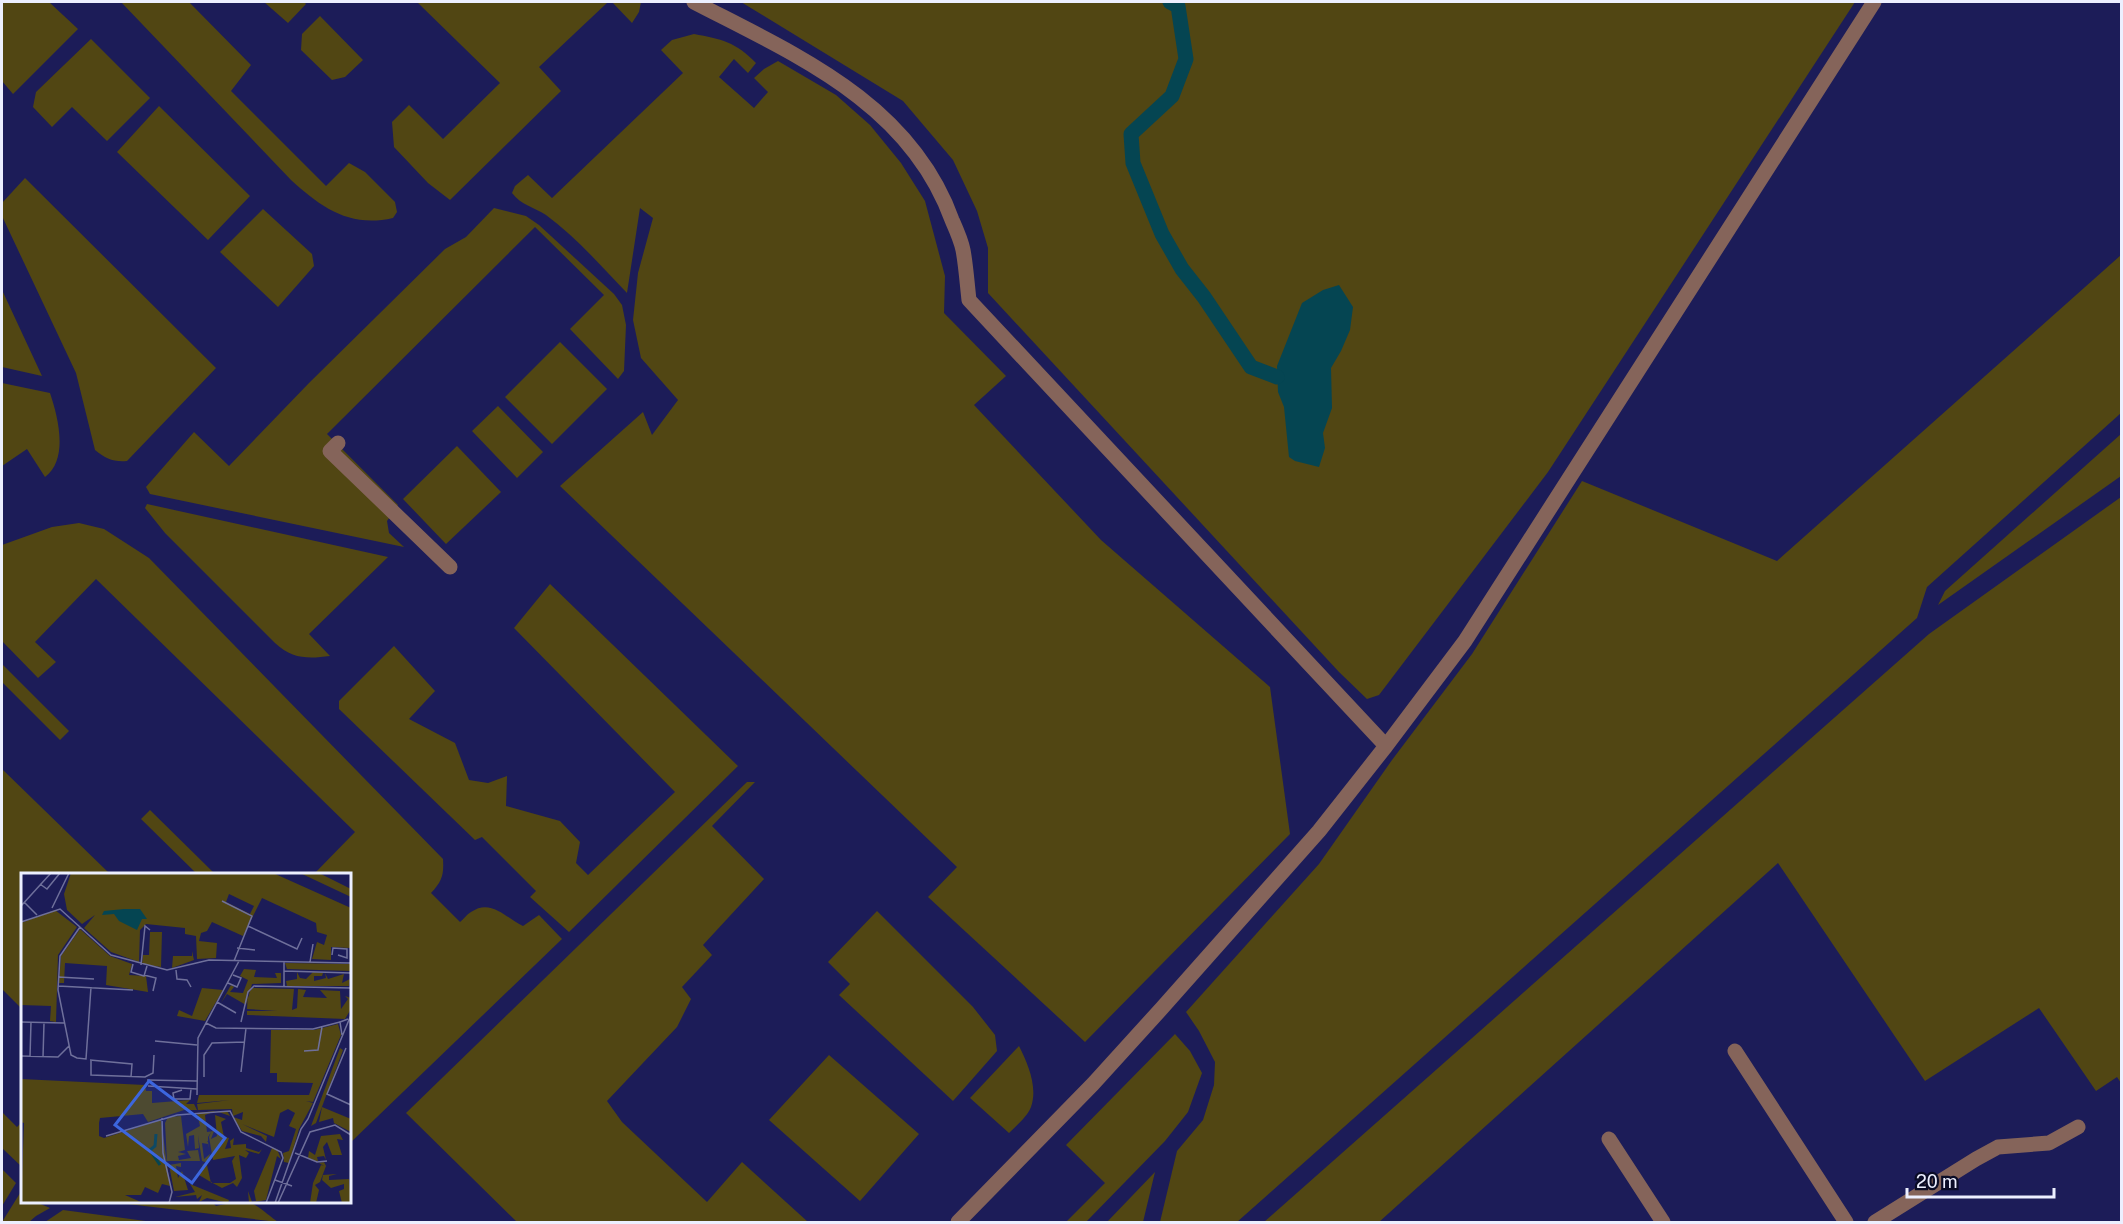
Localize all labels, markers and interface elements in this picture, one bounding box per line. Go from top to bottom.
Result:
inset map [21,873,351,1203]
scale bar [1907,1161,2054,1199]
text: 20 m [1916,1171,1958,1192]

